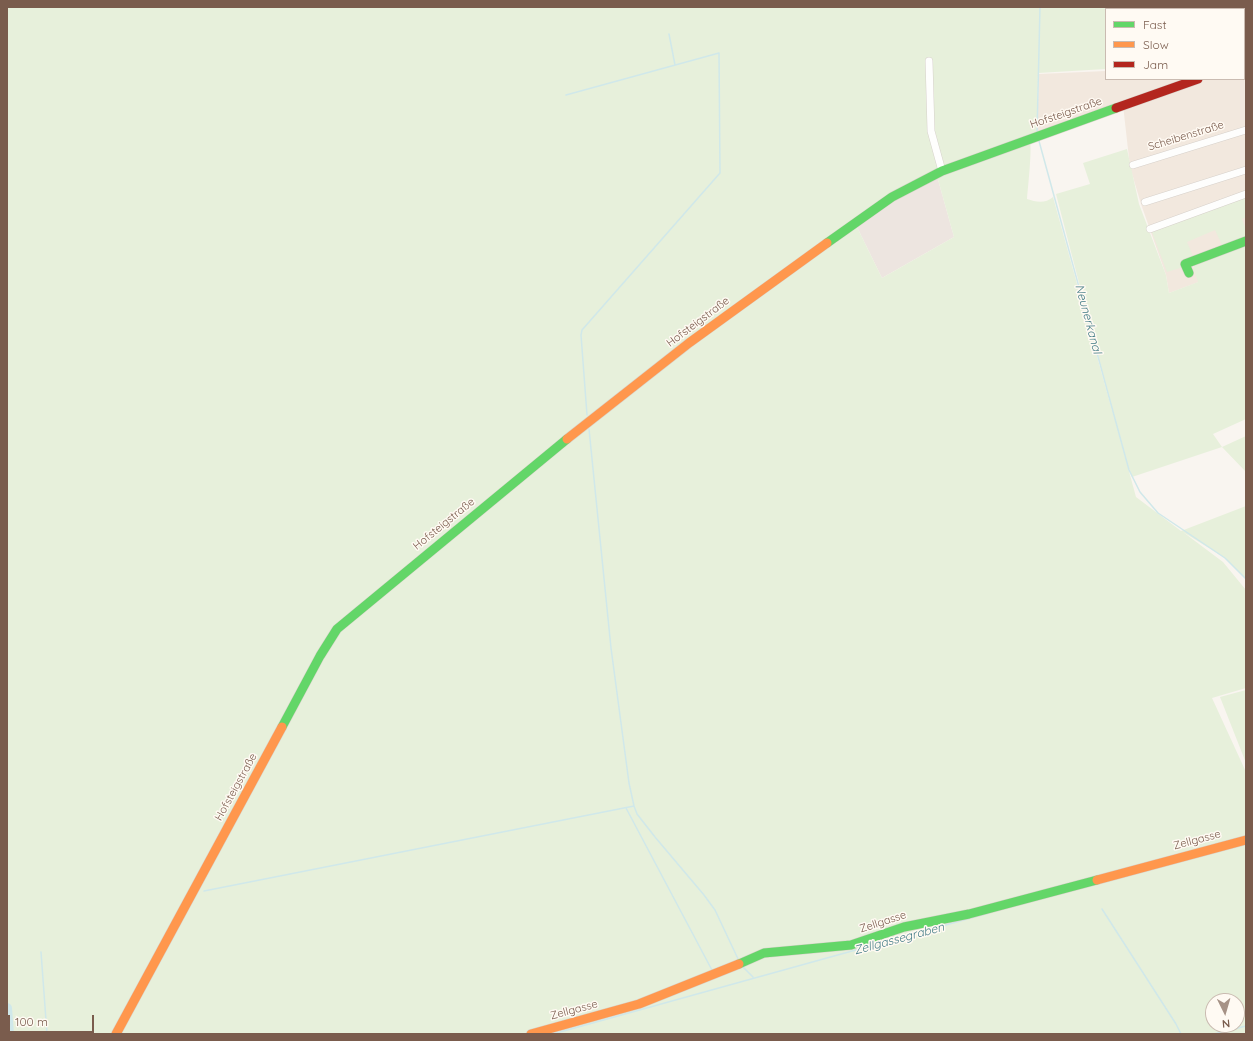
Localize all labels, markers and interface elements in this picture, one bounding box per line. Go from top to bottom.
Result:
legend [1105,8,1245,80]
text: Fast [1143,17,1167,32]
text: Slow [1143,37,1169,52]
text: Jam [1143,57,1168,72]
street label: Hofsteigstraße [1028,95,1104,131]
street label: Scheibenstraße [1147,118,1225,154]
water label: Neunerkanal [1072,283,1104,355]
street label: Hofsteigstraße [664,294,732,350]
street label: Hofsteigstraße [411,495,477,553]
street label: Hofsteigstraße [212,751,260,823]
street label: Zellgasse [1172,827,1222,853]
street label: Zellgasse [858,908,908,936]
water label: Zellgassegraben [852,920,946,958]
north arrow [1205,993,1245,1033]
street label: Zellgasse [549,997,599,1023]
scale bar [10,1007,96,1033]
text: 100 m [15,1014,48,1029]
text: N [1221,1017,1231,1031]

